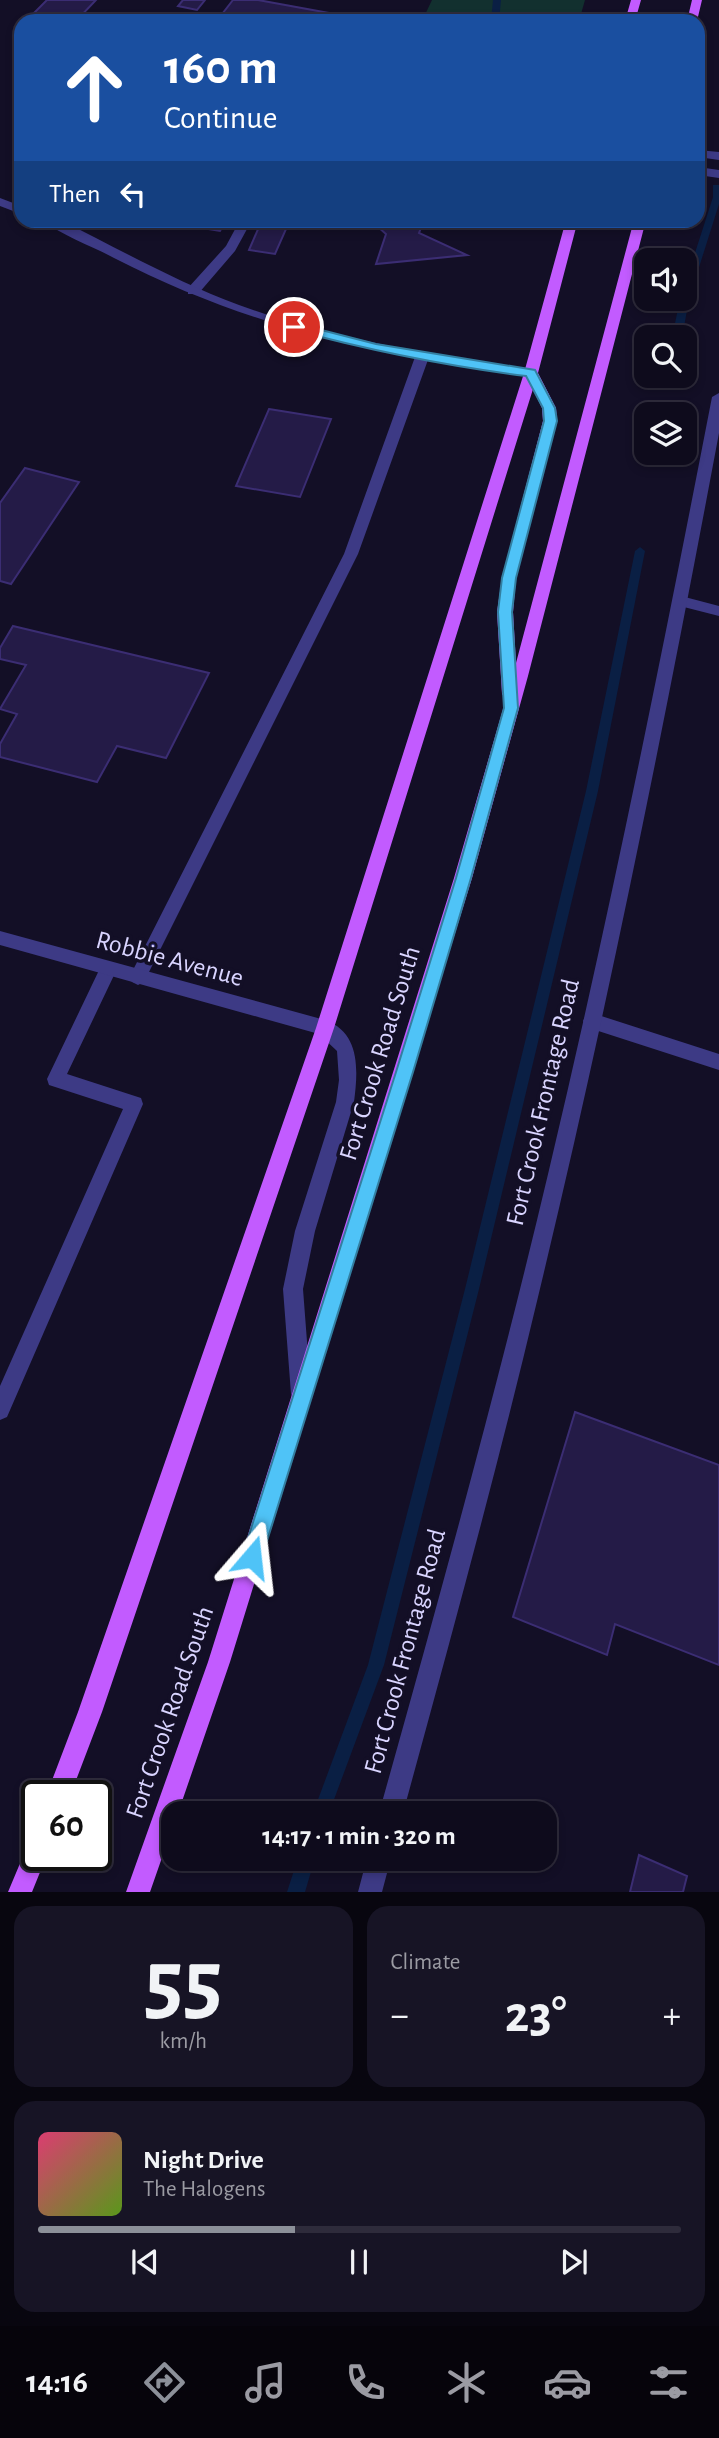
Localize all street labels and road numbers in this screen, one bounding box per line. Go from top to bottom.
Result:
street label: Robbie Avenue [93,927,246,991]
street label: Fort Crook Road South [335,943,425,1163]
street label: Fort Crook Frontage Road [502,976,584,1228]
street label: Fort Crook Frontage Road [360,1526,450,1777]
street label: Fort Crook Road South [121,1603,218,1822]

